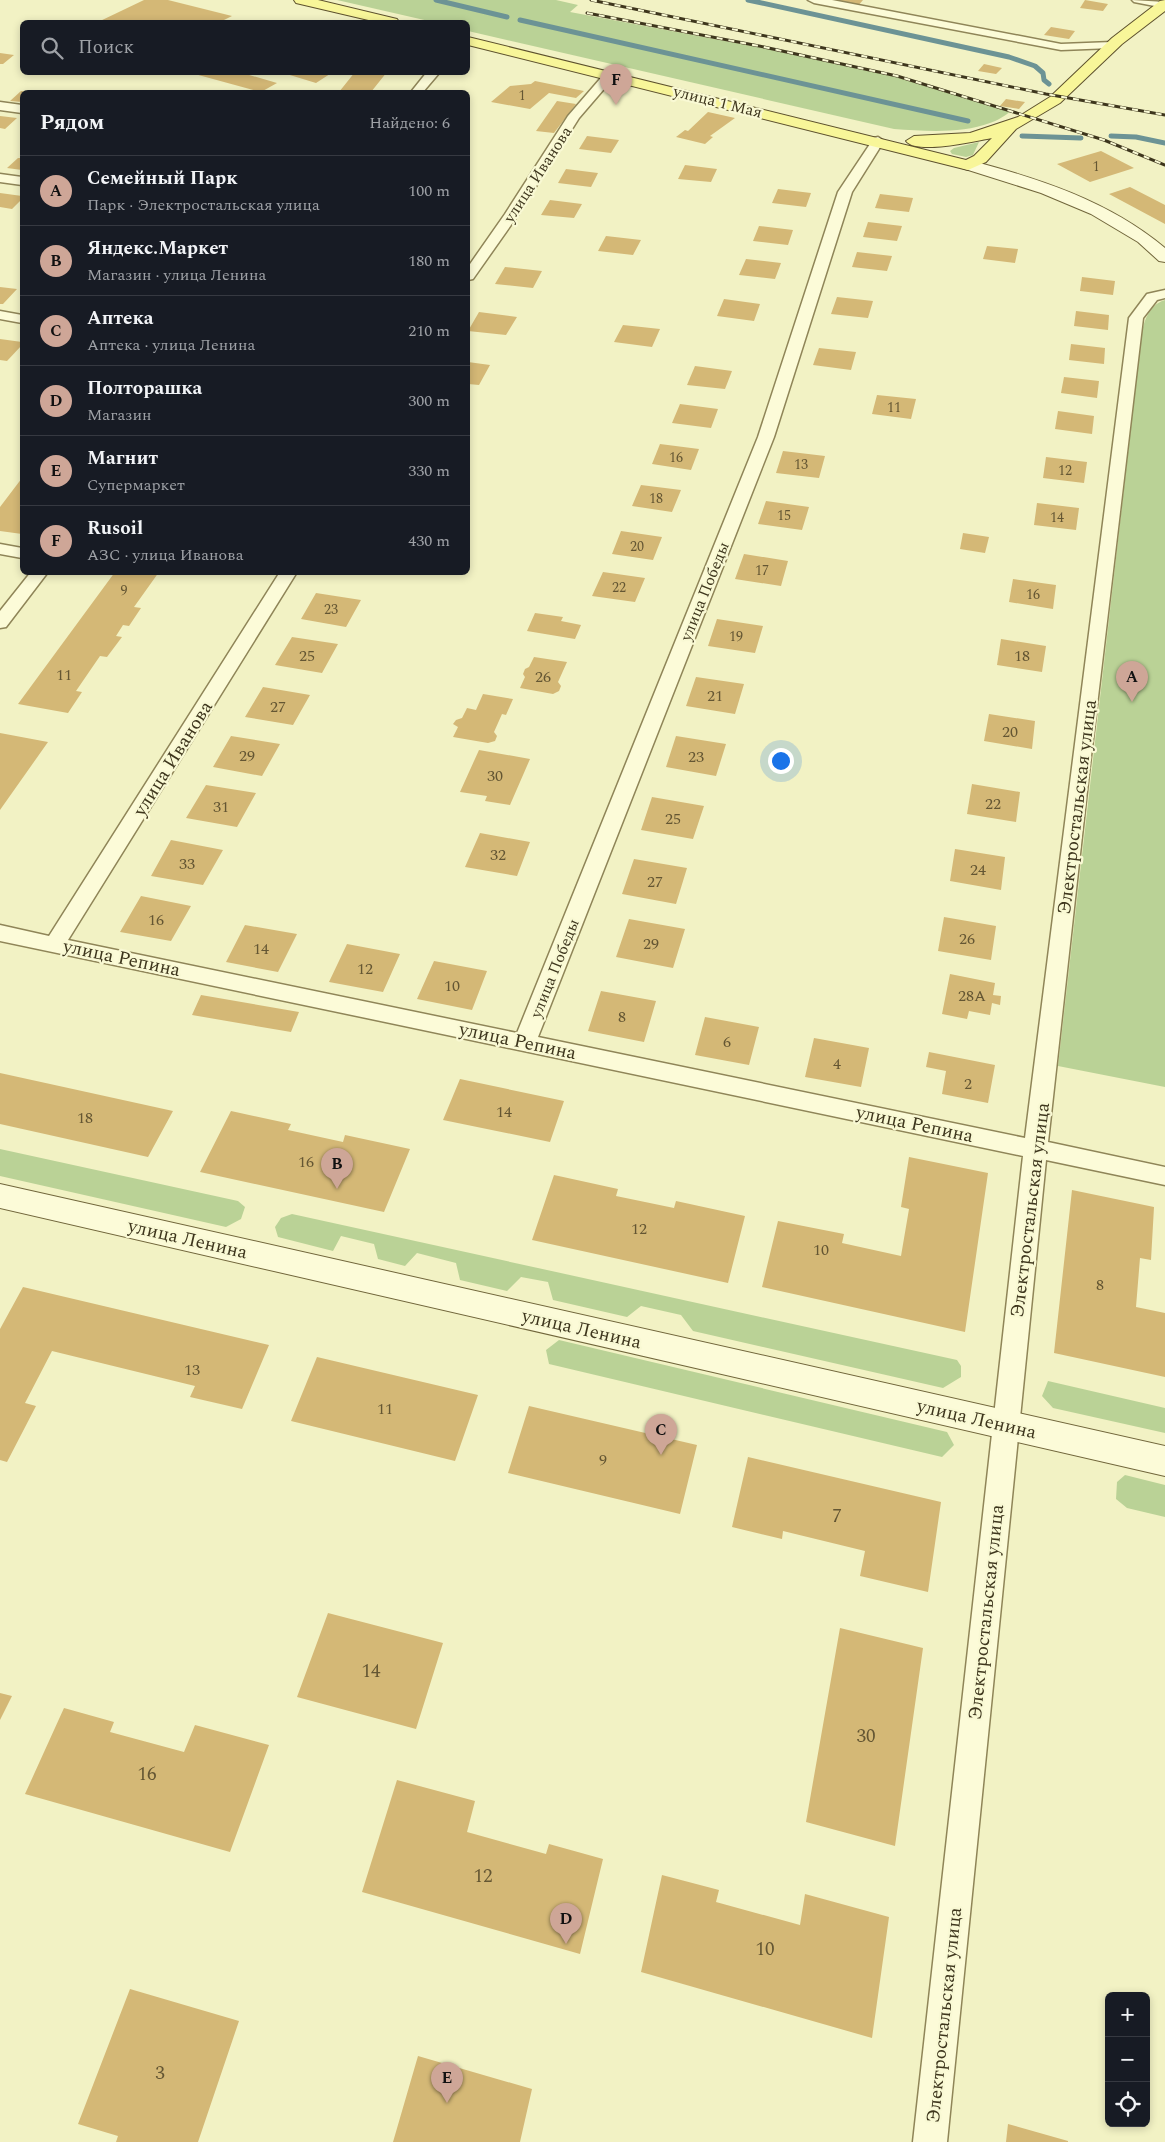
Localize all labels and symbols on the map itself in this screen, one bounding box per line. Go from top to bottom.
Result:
pin: F [600,64,632,105]
street label: улица 1 Мая [670,79,765,125]
house number: 1 [519,85,526,106]
street label: улица Иванова [497,121,578,228]
house number: 1 [1093,156,1100,177]
house number: 11 [887,397,901,418]
house number: 16 [669,447,683,468]
house number: 13 [794,454,808,475]
house number: 12 [1058,460,1072,481]
house number: 18 [649,488,663,509]
house number: 15 [777,505,791,526]
house number: 14 [1050,507,1064,528]
house number: 20 [630,536,644,557]
street label: улица Победы [674,538,736,646]
house number: 17 [755,560,769,581]
house number: 22 [612,577,626,598]
house number: 9 [121,580,128,601]
house number: 16 [1026,584,1040,605]
house number: 23 [324,599,338,620]
house number: 19 [729,626,743,647]
house number: 25 [299,644,315,668]
house number: 18 [1014,644,1030,668]
pin: A [1116,661,1148,702]
house number: 11 [56,663,72,687]
house number: 26 [535,665,551,689]
house number: 21 [707,684,723,708]
street label: улица Иванова [126,695,221,823]
house number: 27 [270,695,286,719]
street label: Электростальская улица [1050,697,1105,916]
house number: 20 [1002,720,1018,744]
house number: 29 [239,744,255,768]
house number: 23 [688,745,704,769]
your location [768,748,794,774]
house number: 30 [487,764,503,788]
house number: 22 [985,792,1001,816]
house number: 31 [213,795,229,819]
house number: 25 [665,807,681,831]
house number: 32 [490,843,506,867]
house number: 33 [179,852,195,876]
house number: 24 [970,858,986,882]
house number: 27 [647,870,663,894]
house number: 16 [148,908,164,932]
street label: улица Победы [524,915,586,1023]
house number: 26 [959,927,975,951]
street label: улица Репина [59,932,184,985]
house number: 29 [643,932,659,956]
house number: 14 [253,937,269,961]
house number: 12 [357,957,373,981]
house number: 10 [444,974,460,998]
house number: 28А [958,984,986,1008]
house number: 8 [618,1005,626,1029]
street label: улица Репина [455,1015,580,1068]
house number: 6 [723,1030,731,1054]
house number: 4 [833,1052,841,1076]
house number: 2 [964,1072,972,1096]
street label: улица Репина [852,1098,977,1151]
house number: 14 [496,1100,512,1124]
street label: Электростальская улица [1003,1100,1058,1319]
house number: 18 [77,1106,93,1130]
pin: B [321,1148,353,1189]
house number: 16 [298,1150,314,1174]
street label: улица Ленина [124,1211,251,1267]
house number: 12 [631,1217,647,1241]
house number: 10 [813,1238,829,1262]
house number: 8 [1096,1273,1104,1297]
street label: улица Ленина [518,1301,645,1357]
house number: 13 [184,1358,200,1382]
street label: улица Ленина [913,1391,1040,1447]
house number: 11 [377,1397,393,1421]
pin: C [645,1414,677,1455]
house number: 9 [599,1448,607,1472]
house number: 7 [832,1502,842,1531]
street label: Электростальская улица [961,1502,1012,1721]
house number: 14 [361,1657,381,1686]
house number: 30 [856,1722,876,1751]
house number: 16 [137,1760,157,1789]
house number: 12 [473,1862,493,1891]
pin: D [550,1903,582,1944]
street label: Электростальская улица [919,1905,970,2124]
house number: 10 [755,1935,775,1964]
house number: 3 [155,2059,165,2088]
pin: E [431,2062,463,2103]

